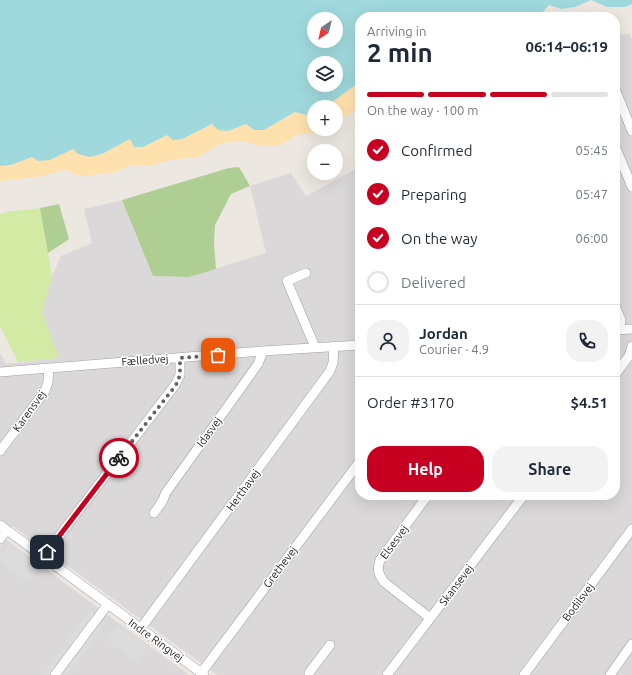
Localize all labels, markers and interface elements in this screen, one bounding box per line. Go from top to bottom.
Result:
north arrow [307,12,343,48]
map controls [307,12,343,180]
text: Arriving in [367,24,426,38]
text: 2 min [367,38,433,67]
text: 06:14–06:19 [525,38,608,55]
button: layers [307,56,343,92]
button: + [307,100,343,136]
text: On the way · 100 m [367,103,479,117]
icon: check [367,139,389,161]
text: Confirmed [401,142,473,159]
text: 05:45 [575,143,608,157]
button: − [307,144,343,180]
icon: check [367,183,389,205]
text: Preparing [401,186,467,203]
text: 05:47 [575,187,608,201]
icon: check [367,227,389,249]
text: On the way [401,230,477,247]
text: 06:00 [575,231,608,245]
text: Delivered [401,274,466,291]
button: person [367,320,409,362]
button: phone [566,320,608,362]
text: Jordan [419,325,468,342]
pin [201,338,235,372]
text: Courier · 4.9 [419,342,489,356]
icon: bag [207,344,229,366]
street label: Fælledvej [121,352,169,368]
street label: Karensvej [10,388,48,434]
text: Order #3170 [367,394,454,411]
text: $4.51 [570,394,608,411]
street label: Idasvej [194,415,224,449]
courier [99,438,139,478]
button: Help [367,446,484,492]
button: Share [492,446,608,492]
icon: bike [108,447,130,469]
street label: Herthavej [224,467,262,513]
street label: Elsesvej [378,523,410,561]
pin [30,535,64,569]
icon: home [36,541,58,563]
street label: Grethevej [261,544,299,590]
street label: Skansevej [437,562,475,608]
street label: Bodilsvej [560,581,596,623]
street label: Indre Ringvej [126,616,186,664]

